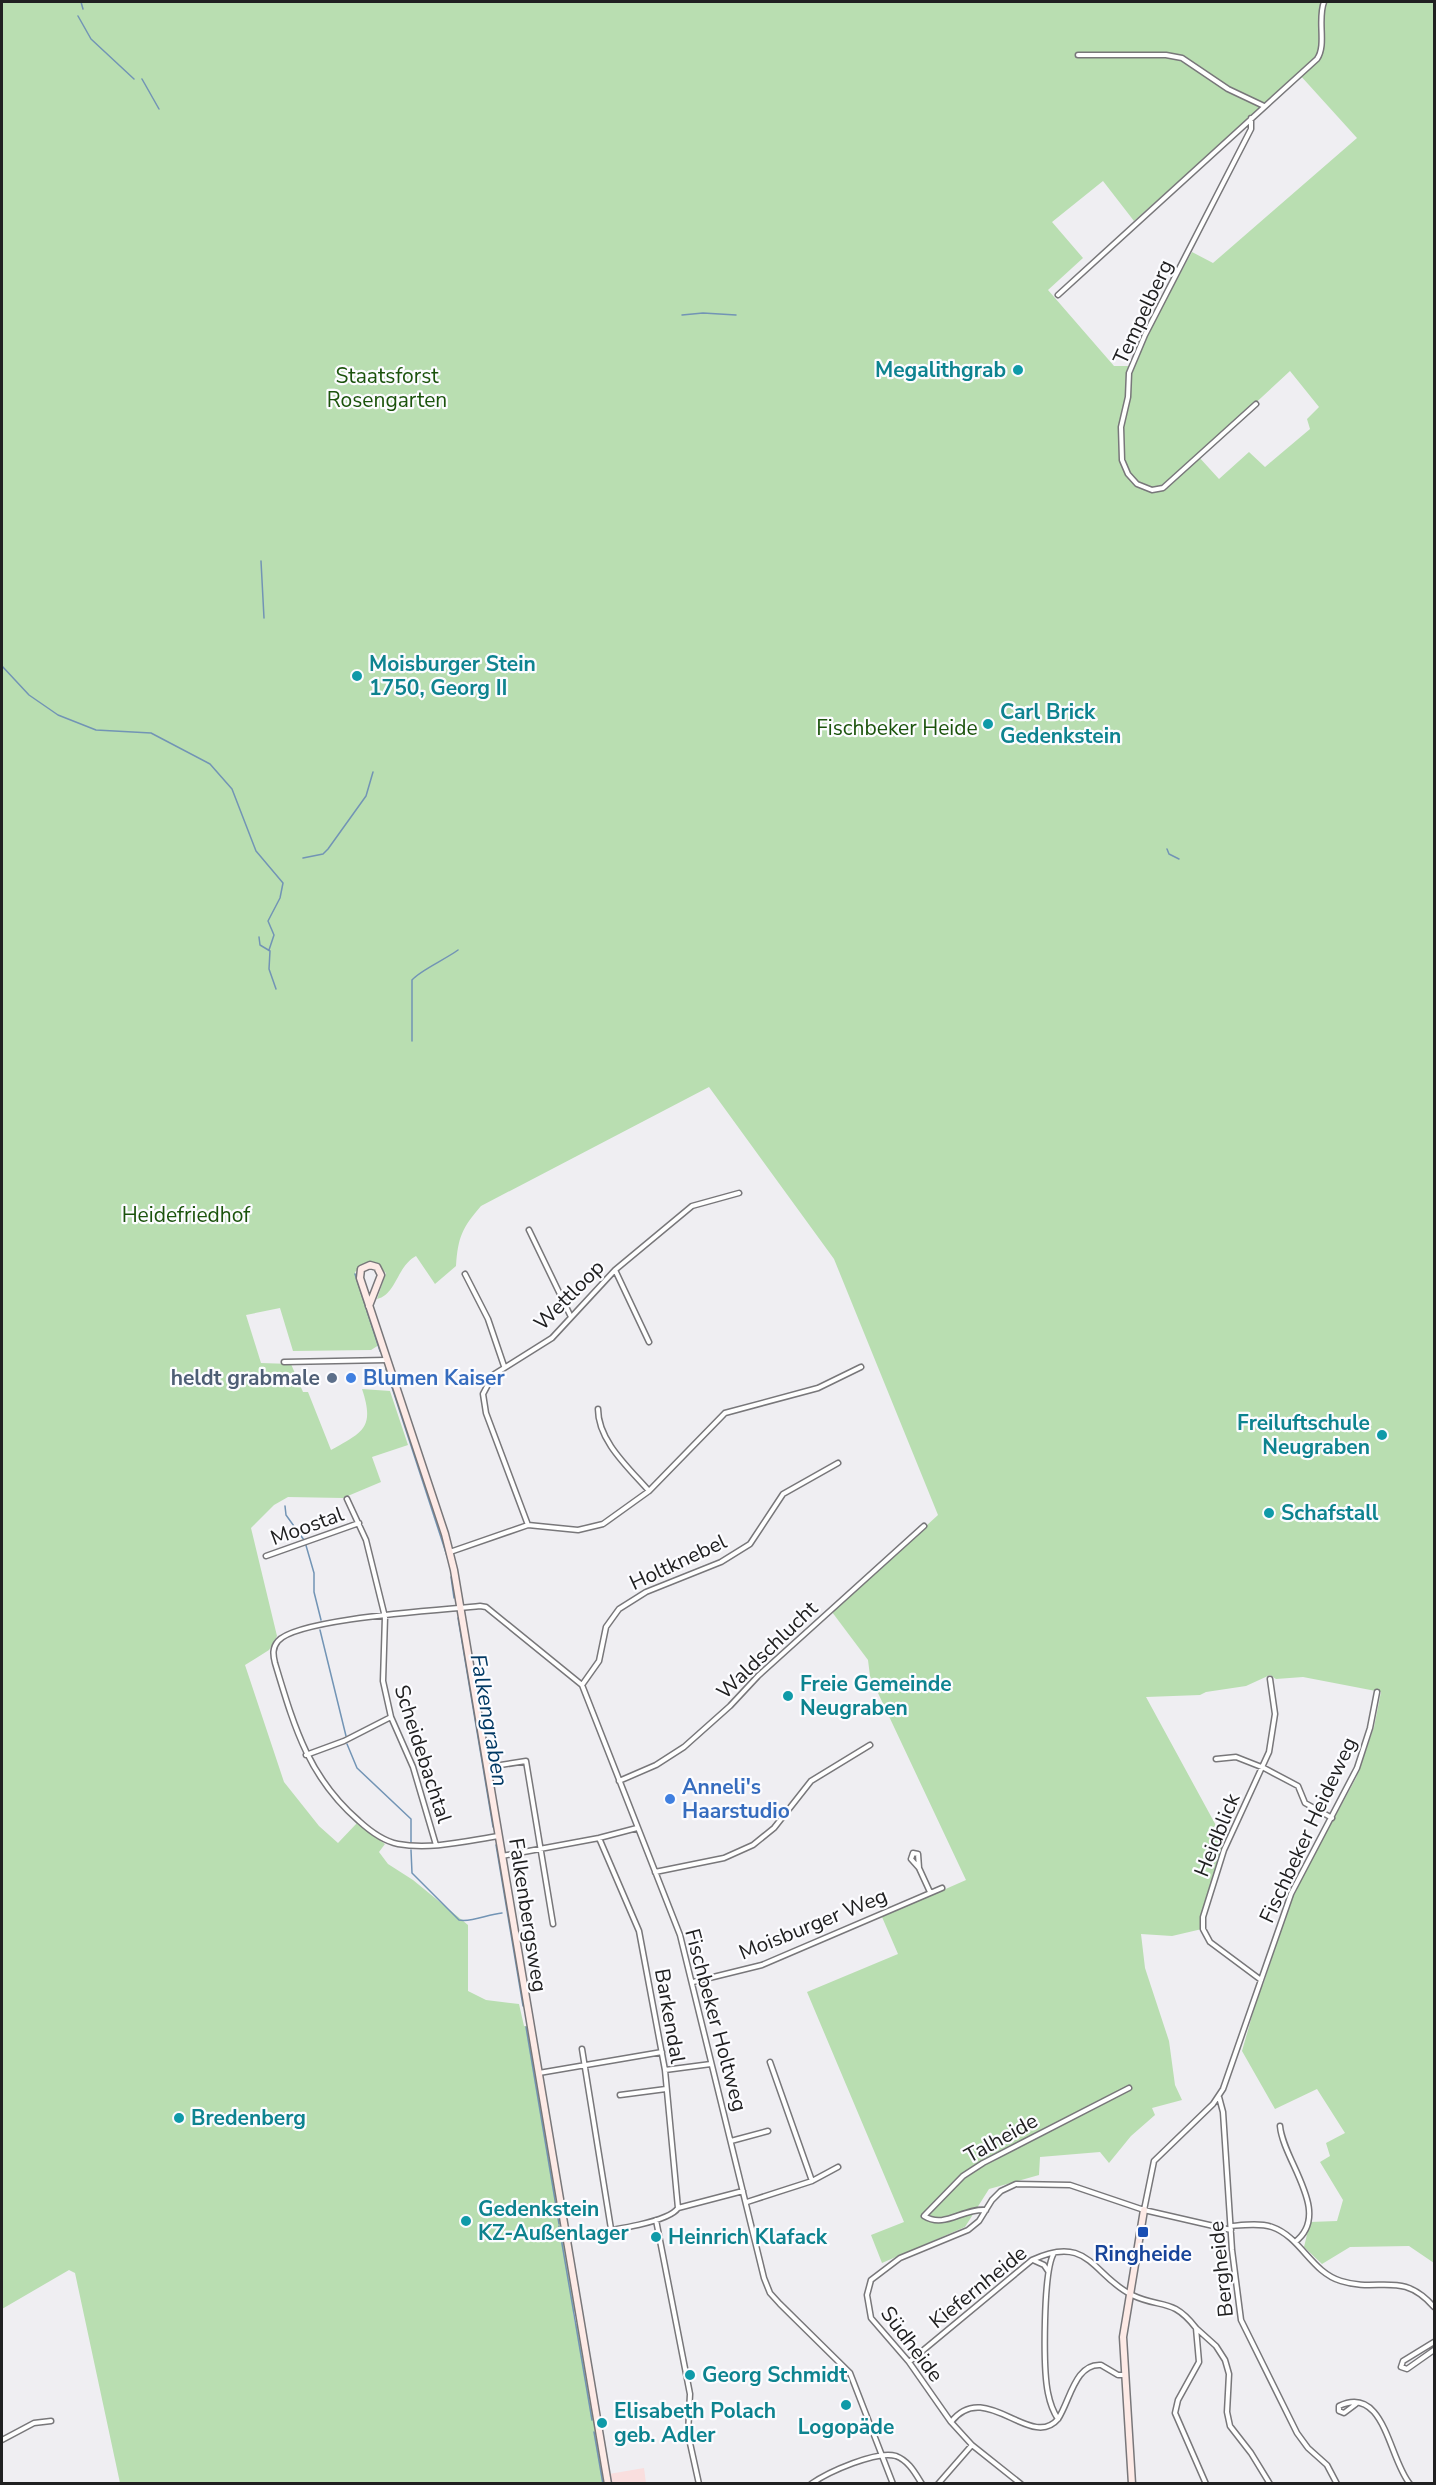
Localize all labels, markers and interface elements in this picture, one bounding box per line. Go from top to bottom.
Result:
street label: Tempelberg [1106,255,1180,369]
place label: Megalithgrab [875,356,1006,384]
park label: Staatsforst Rosengarten [327,362,447,414]
marker: Megalithgrab [1011,363,1025,377]
place label: Moisburger Stein 1750, Georg II [369,650,536,702]
marker: Moisburger Stein 1750, Georg II [350,669,364,683]
place label: Carl Brick Gedenkstein [1000,698,1121,750]
park label: Fischbeker Heide [816,714,978,742]
marker: Carl Brick Gedenkstein [981,717,995,731]
park label: Heidefriedhof [122,1201,251,1229]
street label: Wettloop [528,1254,610,1336]
place label: heldt grabmale [171,1364,320,1392]
place label: Blumen Kaiser [363,1364,505,1392]
marker: heldt grabmale [325,1371,339,1385]
marker: Blumen Kaiser [344,1371,358,1385]
place label: Freiluftschule Neugraben [1237,1409,1370,1461]
marker: Freiluftschule Neugraben [1375,1428,1389,1442]
place label: Schafstall [1281,1499,1379,1527]
street label: Moostal [267,1500,348,1552]
marker: Schafstall [1262,1506,1276,1520]
street label: Holtknebel [625,1527,732,1597]
street label: Waldschlucht [710,1594,824,1705]
water label: Falkengraben [463,1652,515,1789]
place label: Freie Gemeinde Neugraben [800,1670,952,1722]
street label: Scheidebachtal [387,1681,459,1827]
marker: Freie Gemeinde Neugraben [781,1689,795,1703]
street label: Fischbeker Heideweg [1253,1732,1363,1928]
place label: Anneli's Haarstudio [682,1773,790,1825]
street label: Heidblick [1188,1789,1247,1881]
marker: Anneli's Haarstudio [663,1792,677,1806]
street label: Falkenbergsweg [502,1836,554,1994]
street label: Moisburger Weg [735,1881,891,1967]
street label: Fischbeker Holtweg [678,1926,754,2114]
street label: Barkendal [648,1966,692,2066]
place label: Bredenberg [191,2104,306,2132]
street label: Talheide [959,2106,1043,2170]
marker: Bredenberg [172,2111,186,2125]
place label: Gedenkstein KZ-Außenlager [478,2195,629,2247]
marker: Gedenkstein KZ-Außenlager [459,2214,473,2228]
street label: Bergheide [1202,2220,1240,2318]
place label: Heinrich Klafack [668,2223,828,2251]
marker: Ringheide [1136,2225,1150,2239]
marker: Heinrich Klafack [649,2230,663,2244]
street label: Kiefernheide [923,2239,1033,2335]
place label: Ringheide [1094,2240,1192,2268]
street label: Südheide [874,2300,950,2388]
place label: Georg Schmidt [702,2361,848,2389]
marker: Georg Schmidt [683,2368,697,2382]
place label: Elisabeth Polach geb. Adler [614,2397,776,2449]
marker: Logopäde [839,2398,853,2412]
place label: Logopäde [798,2413,894,2441]
marker: Elisabeth Polach geb. Adler [595,2416,609,2430]

